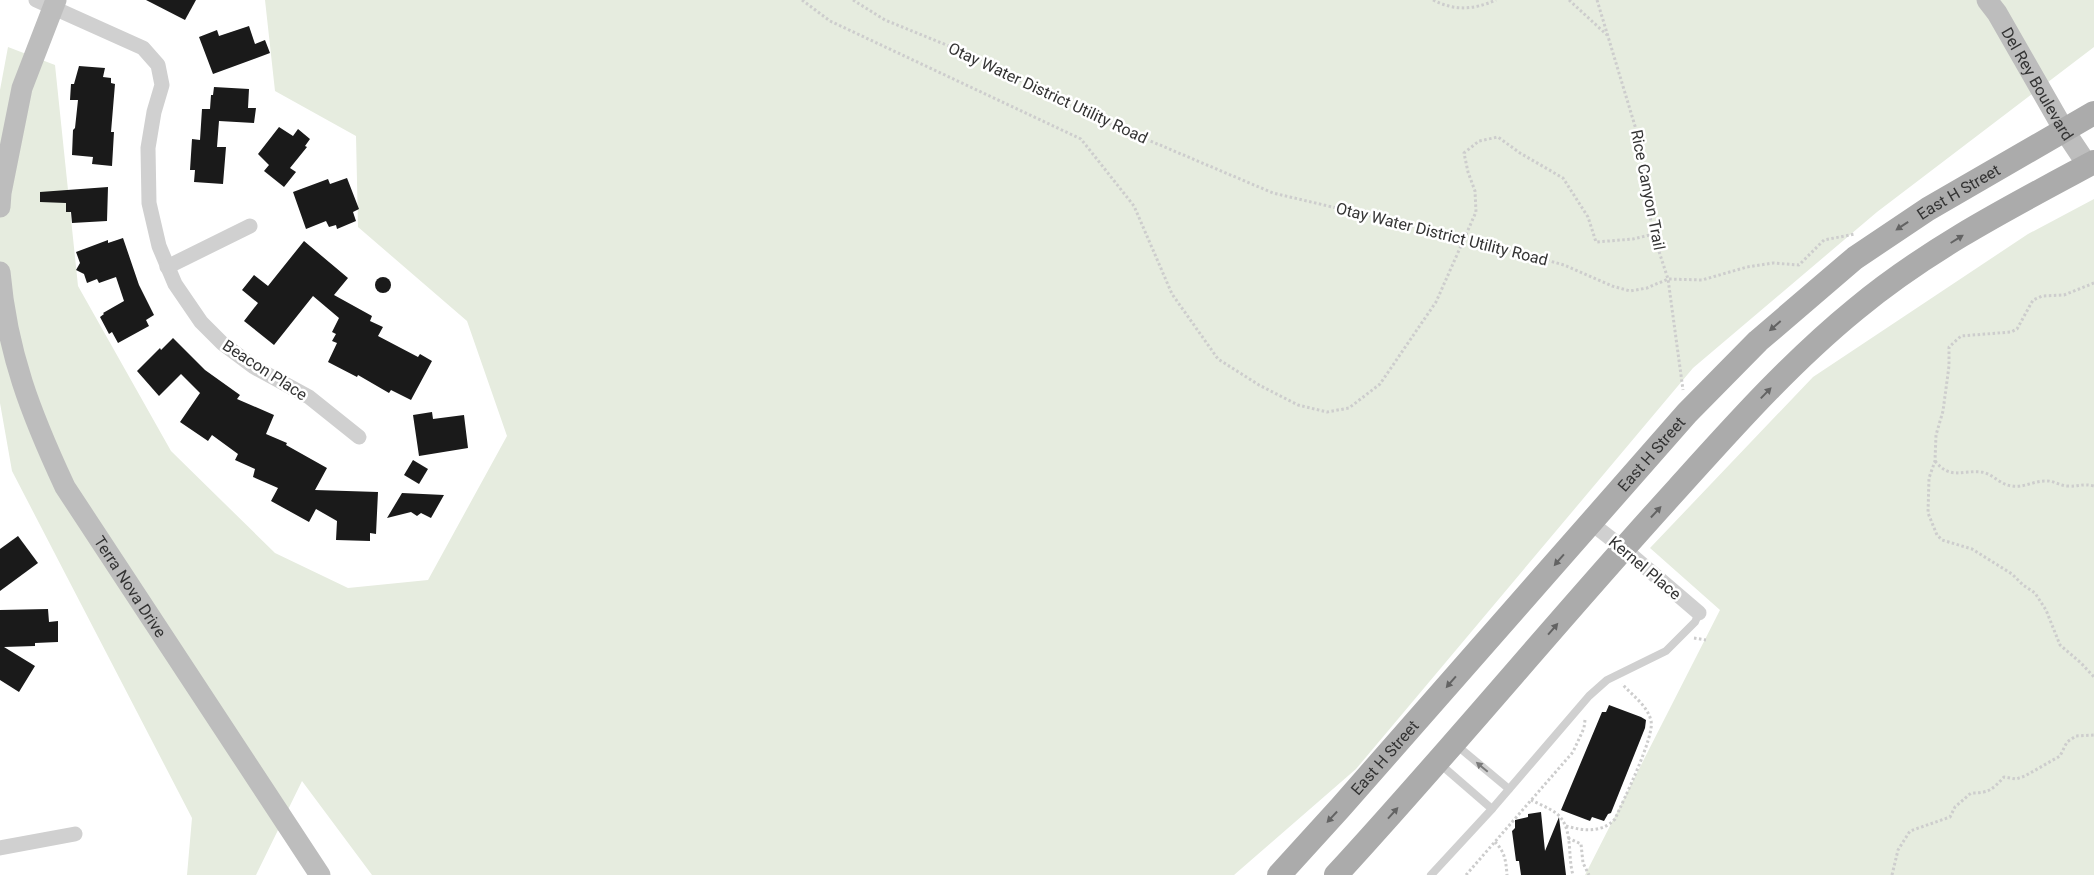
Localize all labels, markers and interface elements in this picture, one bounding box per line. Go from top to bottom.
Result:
street label: Del Rey Boulevard [1998,24,2078,144]
street label: Otay Water District Utility Road [945,38,1151,148]
street label: Rice Canyon Trail [1627,128,1669,252]
street label: East H Street [1913,160,2003,223]
street label: Otay Water District Utility Road [1334,198,1550,270]
one-way arrow [1896,221,1909,231]
one-way arrow [1950,235,1964,244]
one-way arrow [1769,321,1782,332]
street label: Beacon Place [219,336,311,404]
one-way arrow [1760,387,1772,399]
street label: East H Street [1613,413,1689,495]
one-way arrow [1650,506,1662,518]
street label: Terra Nova Drive [90,532,171,641]
street label: Kernel Place [1605,532,1685,604]
one-way arrow [1553,553,1564,566]
one-way arrow [1547,623,1559,635]
one-way arrow [1445,675,1457,687]
street label: East H Street [1347,716,1422,799]
one-way arrow [1475,761,1488,772]
one-way arrow [1387,808,1399,820]
one-way arrow [1326,811,1338,823]

